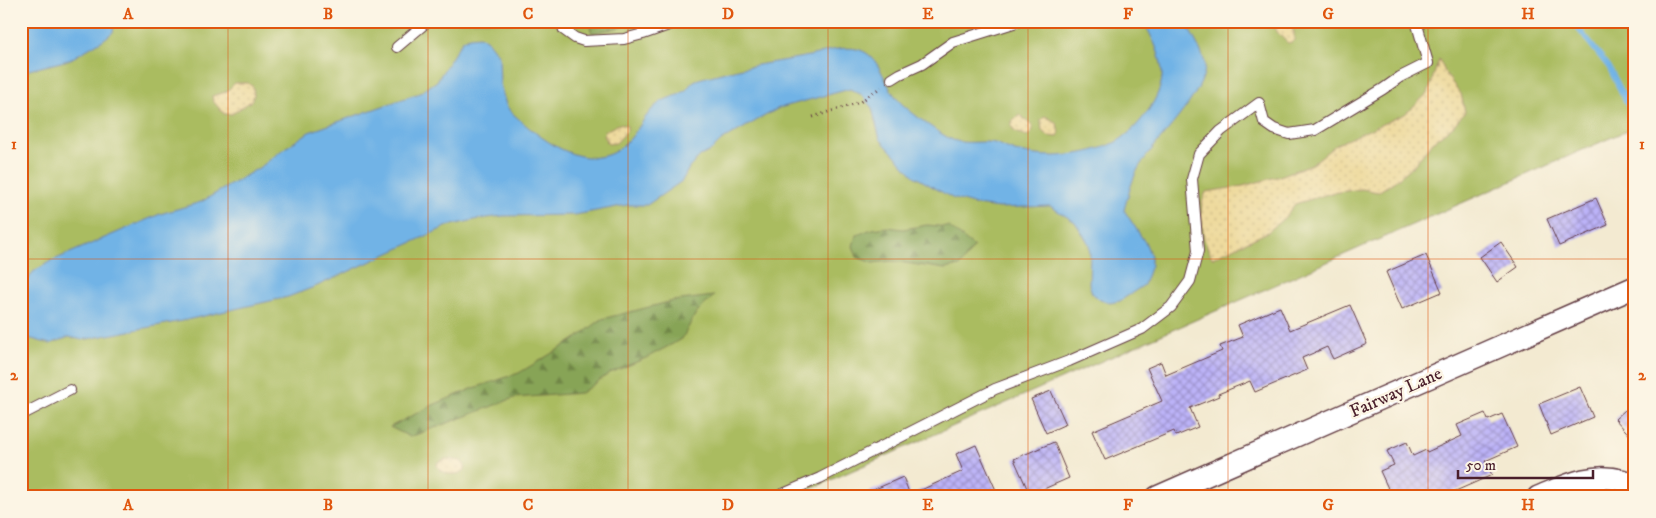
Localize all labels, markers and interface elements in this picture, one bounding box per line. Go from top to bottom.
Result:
text: A [122,4,134,24]
text: B [323,4,333,24]
text: C [523,4,533,24]
text: D [722,4,734,24]
text: E [922,4,934,24]
text: F [1123,4,1133,24]
text: G [1322,4,1334,24]
text: H [1521,4,1535,24]
text: 1 [11,134,17,154]
text: 1 [1639,134,1645,154]
street label: Fairway Lane [1347,363,1445,423]
text: 2 [10,365,19,385]
text: 2 [1638,365,1647,385]
scale bar [1458,448,1594,480]
text: 50 m [1466,456,1496,475]
text: A [122,495,134,515]
text: B [323,495,333,515]
text: C [523,495,533,515]
text: D [722,495,734,515]
text: E [922,495,934,515]
text: F [1123,495,1133,515]
text: G [1322,495,1334,515]
text: H [1521,495,1535,515]

